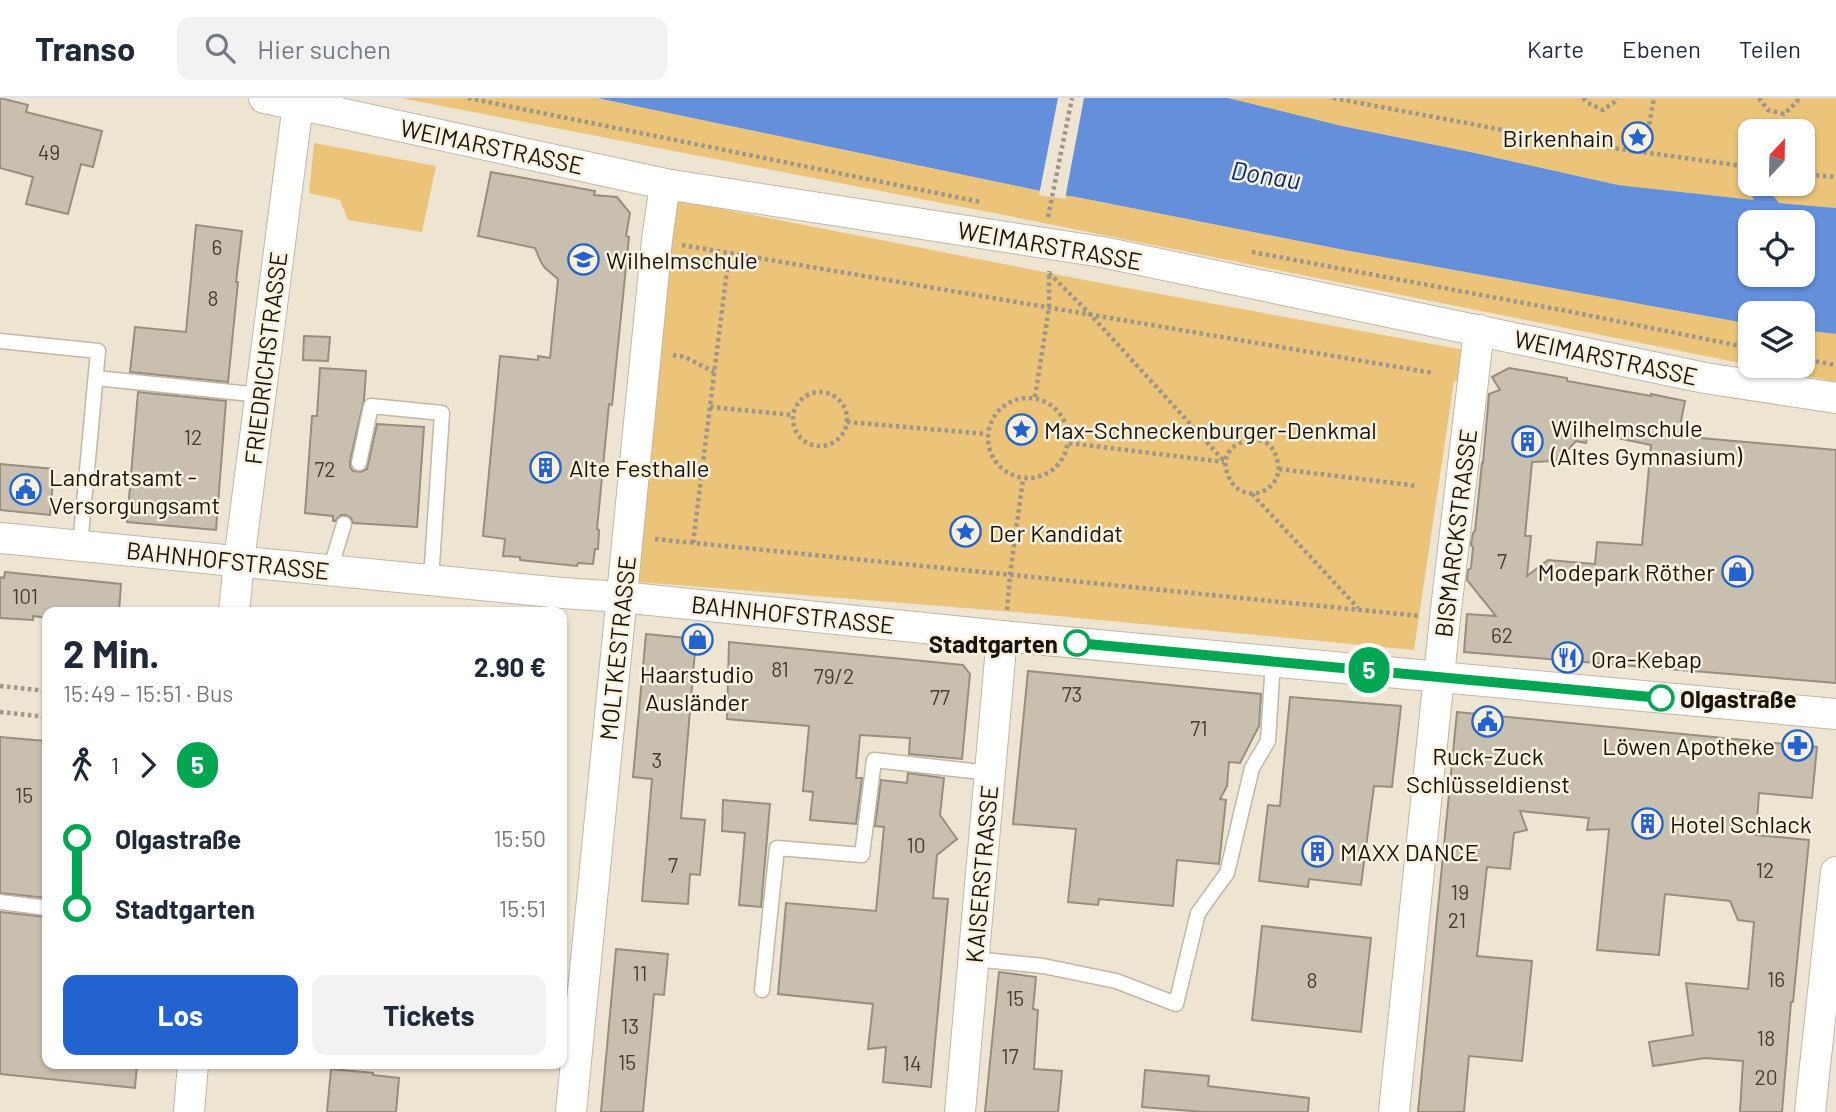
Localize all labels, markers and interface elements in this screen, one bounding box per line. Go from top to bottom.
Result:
search box [177,17,667,80]
text: Transo [35,28,135,68]
icon: search [201,29,239,67]
text: Hier suchen [257,33,391,64]
text: Karte [1527,34,1584,63]
text: Ebenen [1622,34,1701,63]
text: Teilen [1739,34,1801,63]
street label: WEIMARSTRASSE [398,112,586,180]
north arrow [1738,119,1815,196]
map controls [1738,119,1815,378]
place icon: Birkenhain [1620,120,1654,154]
place label: Birkenhain [1503,123,1614,152]
house number: 49 [38,139,60,164]
water label: Donau [1229,153,1303,195]
button: locate [1738,210,1815,287]
street label: WEIMARSTRASSE [955,214,1145,276]
house number: 6 [212,234,222,259]
school or university icon: Wilhelmschule [566,242,600,276]
place label: Wilhelmschule [606,245,758,274]
street label: FRIEDRICHSTRASSE [238,250,292,466]
house number: 8 [208,285,218,310]
button: layers [1738,301,1815,378]
street label: WEIMARSTRASSE [1512,323,1700,391]
place icon: Max-Schneckenburger-Denkmal [1004,412,1038,446]
place label: Wilhelmschule (Altes Gymnasium) [1550,413,1743,470]
place label: Max-Schneckenburger-Denkmal [1044,415,1377,444]
house number: 12 [184,424,202,449]
building icon: Wilhelmschule (Altes Gymnasium) [1511,424,1545,458]
street label: BISMARCKSTRASSE [1428,427,1482,639]
building icon: Alte Festhalle [529,450,563,484]
place label: Alte Festhalle [569,453,710,482]
house number: 72 [314,456,336,481]
place label: Landratsamt - Versorgungsamt [49,462,220,519]
public building icon: Landratsamt - Versorgungsamt [9,473,43,507]
place icon: Der Kandidat [949,515,983,549]
place label: Der Kandidat [989,518,1123,547]
street label: BAHNHOFSTRASSE [125,535,331,585]
house number: 7 [1497,548,1507,573]
street label: MOLTKESTRASSE [593,554,641,742]
shop icon: Modepark Röther [1721,554,1755,588]
place label: Modepark Röther [1537,557,1715,586]
house number: 101 [12,583,38,608]
street label: BAHNHOFSTRASSE [690,589,896,639]
shop icon: Haarstudio Ausländer [680,622,714,656]
house number: 62 [1491,622,1513,647]
place label: Stadtgarten [929,629,1058,658]
text: 2 Min. [63,630,159,676]
marker: Stadtgarten [1064,630,1090,656]
restaurant icon: Ora-Kebap [1551,641,1585,675]
place label: Ora-Kebap [1591,644,1702,673]
line badge: 5 [1346,647,1392,693]
text: 2.90 € [474,651,546,682]
text: 5 [1363,655,1375,684]
house number: 81 [771,656,789,681]
place label: Haarstudio Ausländer [640,659,754,716]
house number: 79/2 [814,663,854,688]
text: 15:49 – 15:51 · Bus [63,679,233,707]
house number: 73 [1062,681,1082,706]
house number: 77 [930,684,950,709]
place label: Olgastraße [1680,684,1797,713]
marker: Olgastraße [1648,685,1674,711]
public building icon: Ruck-Zuck Schlüsseldienst [1471,704,1505,738]
house number: 71 [1190,715,1208,740]
pharmacy icon: Löwen Apotheke [1781,728,1815,762]
place label: Löwen Apotheke [1602,731,1775,760]
place label: Ruck-Zuck Schlüsseldienst [1406,741,1570,798]
icon: walk [63,746,101,784]
icon: forward [129,746,167,784]
house number: 3 [652,747,662,772]
text: 5 [191,750,204,779]
text: 1 [111,751,119,779]
house number: 15 [15,782,33,807]
street label: KAISERSTRASSE [959,784,1003,964]
building icon: Hotel Schlack [1630,806,1664,840]
place label: Hotel Schlack [1670,809,1812,838]
text: Olgastraße [115,823,241,854]
text: 15:50 [494,824,546,852]
house number: 10 [906,832,926,857]
building icon: MAXX DANCE [1300,834,1334,868]
place label: MAXX DANCE [1340,837,1479,866]
house number: 7 [668,852,678,877]
house number: 12 [1756,857,1774,882]
house number: 19 [1451,879,1469,904]
text: Stadtgarten [115,893,255,924]
text: 15:51 [499,894,546,922]
house number: 21 [1448,907,1466,932]
house number: 11 [633,960,647,985]
house number: 16 [1767,966,1785,991]
house number: 8 [1307,967,1317,992]
button: Los [63,975,298,1055]
button: Tickets [312,975,546,1055]
house number: 15 [1006,985,1024,1010]
house number: 13 [621,1013,639,1038]
house number: 18 [1757,1025,1775,1050]
house number: 17 [1001,1043,1019,1068]
house number: 15 [618,1049,636,1074]
house number: 14 [903,1050,921,1075]
house number: 20 [1754,1064,1778,1089]

